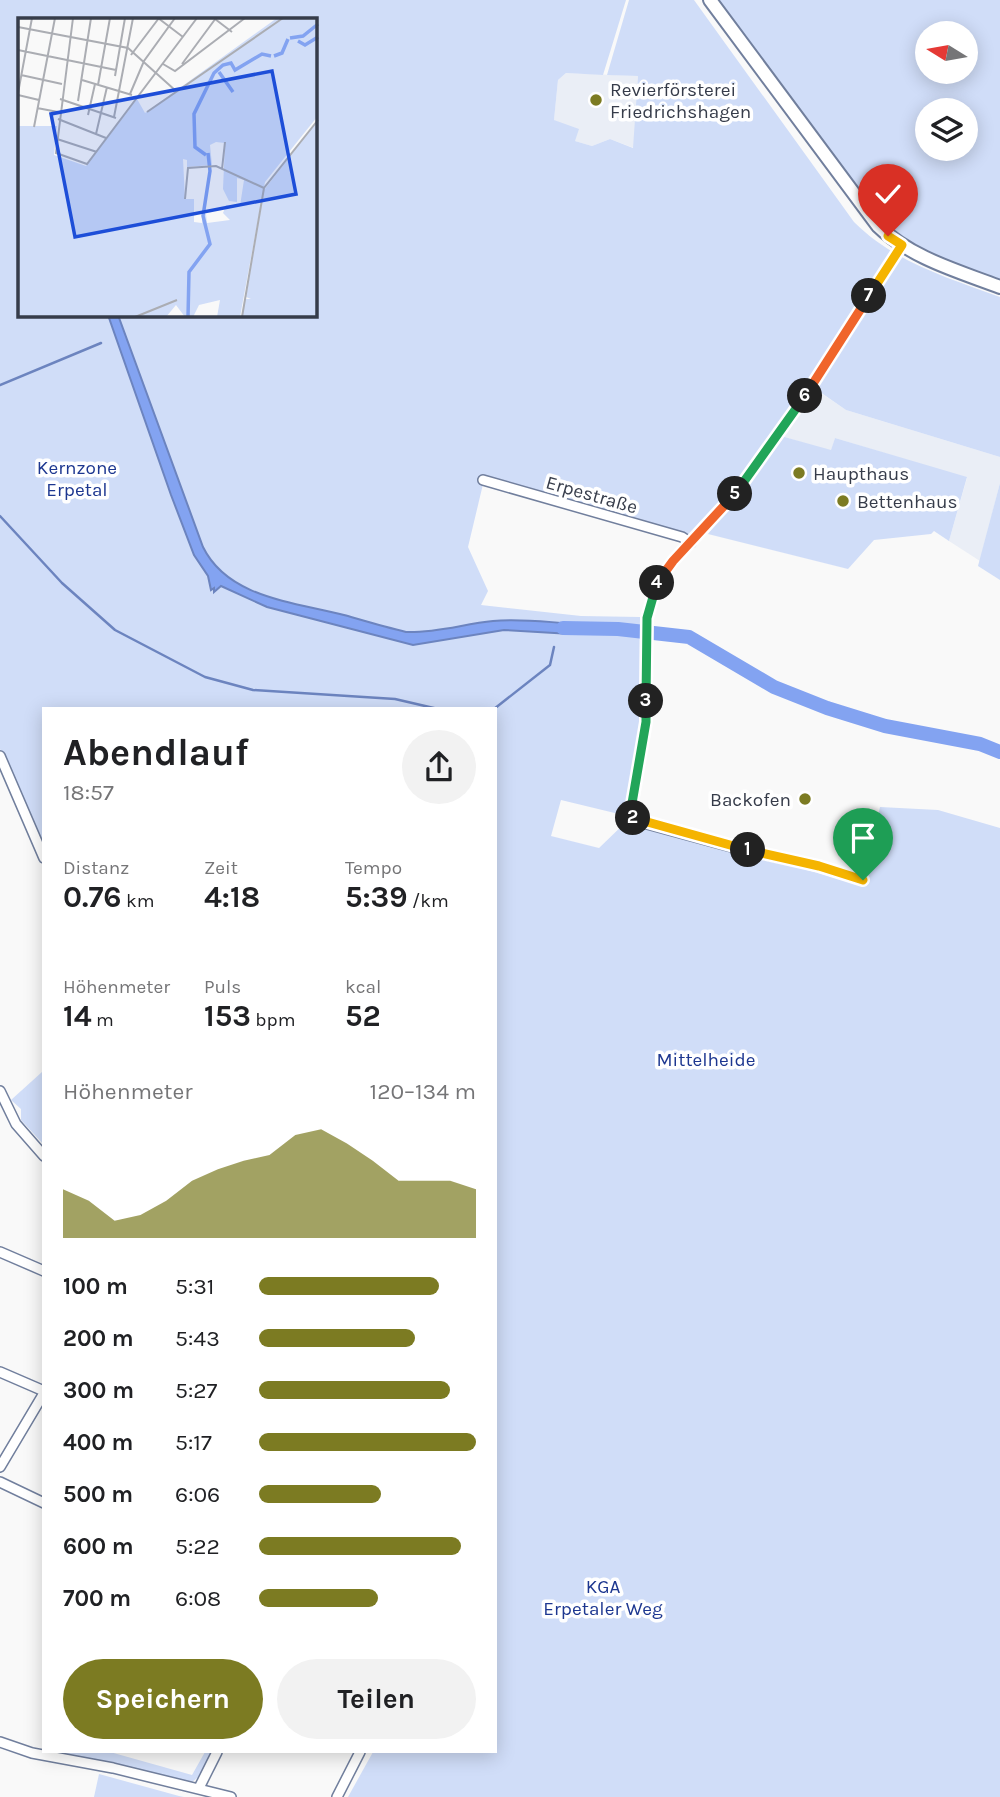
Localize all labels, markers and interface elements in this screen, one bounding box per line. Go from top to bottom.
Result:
inset map [18,18,317,317]
north arrow [915,21,978,84]
map controls [915,21,978,161]
place label: Revierförsterei Friedrichshagen [610,79,751,123]
marker: Revierförsterei Friedrichshagen [588,92,604,108]
button: layers [915,98,978,161]
pin [858,164,918,236]
icon: check [869,175,907,213]
pin: 7 [852,278,886,314]
text: 7 [864,284,873,306]
pin: 6 [788,378,822,414]
text: 6 [799,384,810,406]
park label: Kernzone Erpetal [37,457,117,501]
place label: Haupthaus [813,463,909,485]
marker: Haupthaus [791,465,807,481]
street label: Erpestraße [543,471,640,519]
pin: 5 [718,476,752,512]
text: 5 [729,482,740,504]
place label: Bettenhaus [857,491,958,513]
marker: Bettenhaus [835,493,851,509]
pin: 4 [640,566,674,600]
text: 4 [651,571,662,593]
pin: 3 [628,684,664,718]
text: 3 [640,689,651,711]
text: Abendlauf [63,730,249,775]
button: share [402,730,476,804]
text: 18:57 [63,779,114,806]
place label: Backofen [710,789,791,811]
marker: Backofen [797,791,813,807]
pin: 2 [616,800,650,836]
text: 2 [627,806,638,828]
pin [833,808,893,880]
icon: arrive [844,819,882,857]
pin: 1 [730,832,766,868]
text: 1 [744,838,751,860]
text: Distanz [63,857,129,879]
text: Zeit [204,857,238,879]
text: Tempo [345,857,402,879]
text: 0.76 [63,879,122,915]
text: 4:18 [204,879,260,915]
text: 5:39 [345,879,408,915]
text: km [122,890,155,912]
text: /km [408,890,449,912]
text: Höhenmeter [63,976,170,998]
text: Puls [204,976,241,998]
text: kcal [345,976,381,998]
text: 14 [63,998,92,1034]
text: 153 [204,998,251,1034]
text: 52 [345,998,381,1034]
text: m [92,1009,114,1031]
text: bpm [251,1009,295,1031]
park label: Mittelheide [656,1049,756,1071]
text: Höhenmeter [63,1078,193,1105]
text: 120–134 m [370,1078,476,1105]
text: 100 m [63,1273,128,1300]
text: 5:31 [175,1273,214,1300]
text: 200 m [63,1325,134,1352]
text: 5:43 [175,1325,220,1352]
text: 300 m [63,1377,134,1404]
text: 5:27 [175,1377,217,1404]
text: 400 m [63,1429,133,1456]
text: 5:17 [175,1429,212,1456]
text: 500 m [63,1481,133,1508]
text: 6:06 [175,1481,220,1508]
text: 600 m [63,1533,134,1560]
text: 5:22 [175,1533,220,1560]
park label: KGA Erpetaler Weg [543,1576,663,1620]
text: 700 m [63,1585,131,1612]
text: 6:08 [175,1585,221,1612]
button: Speichern [63,1659,263,1739]
button: Teilen [277,1659,476,1739]

